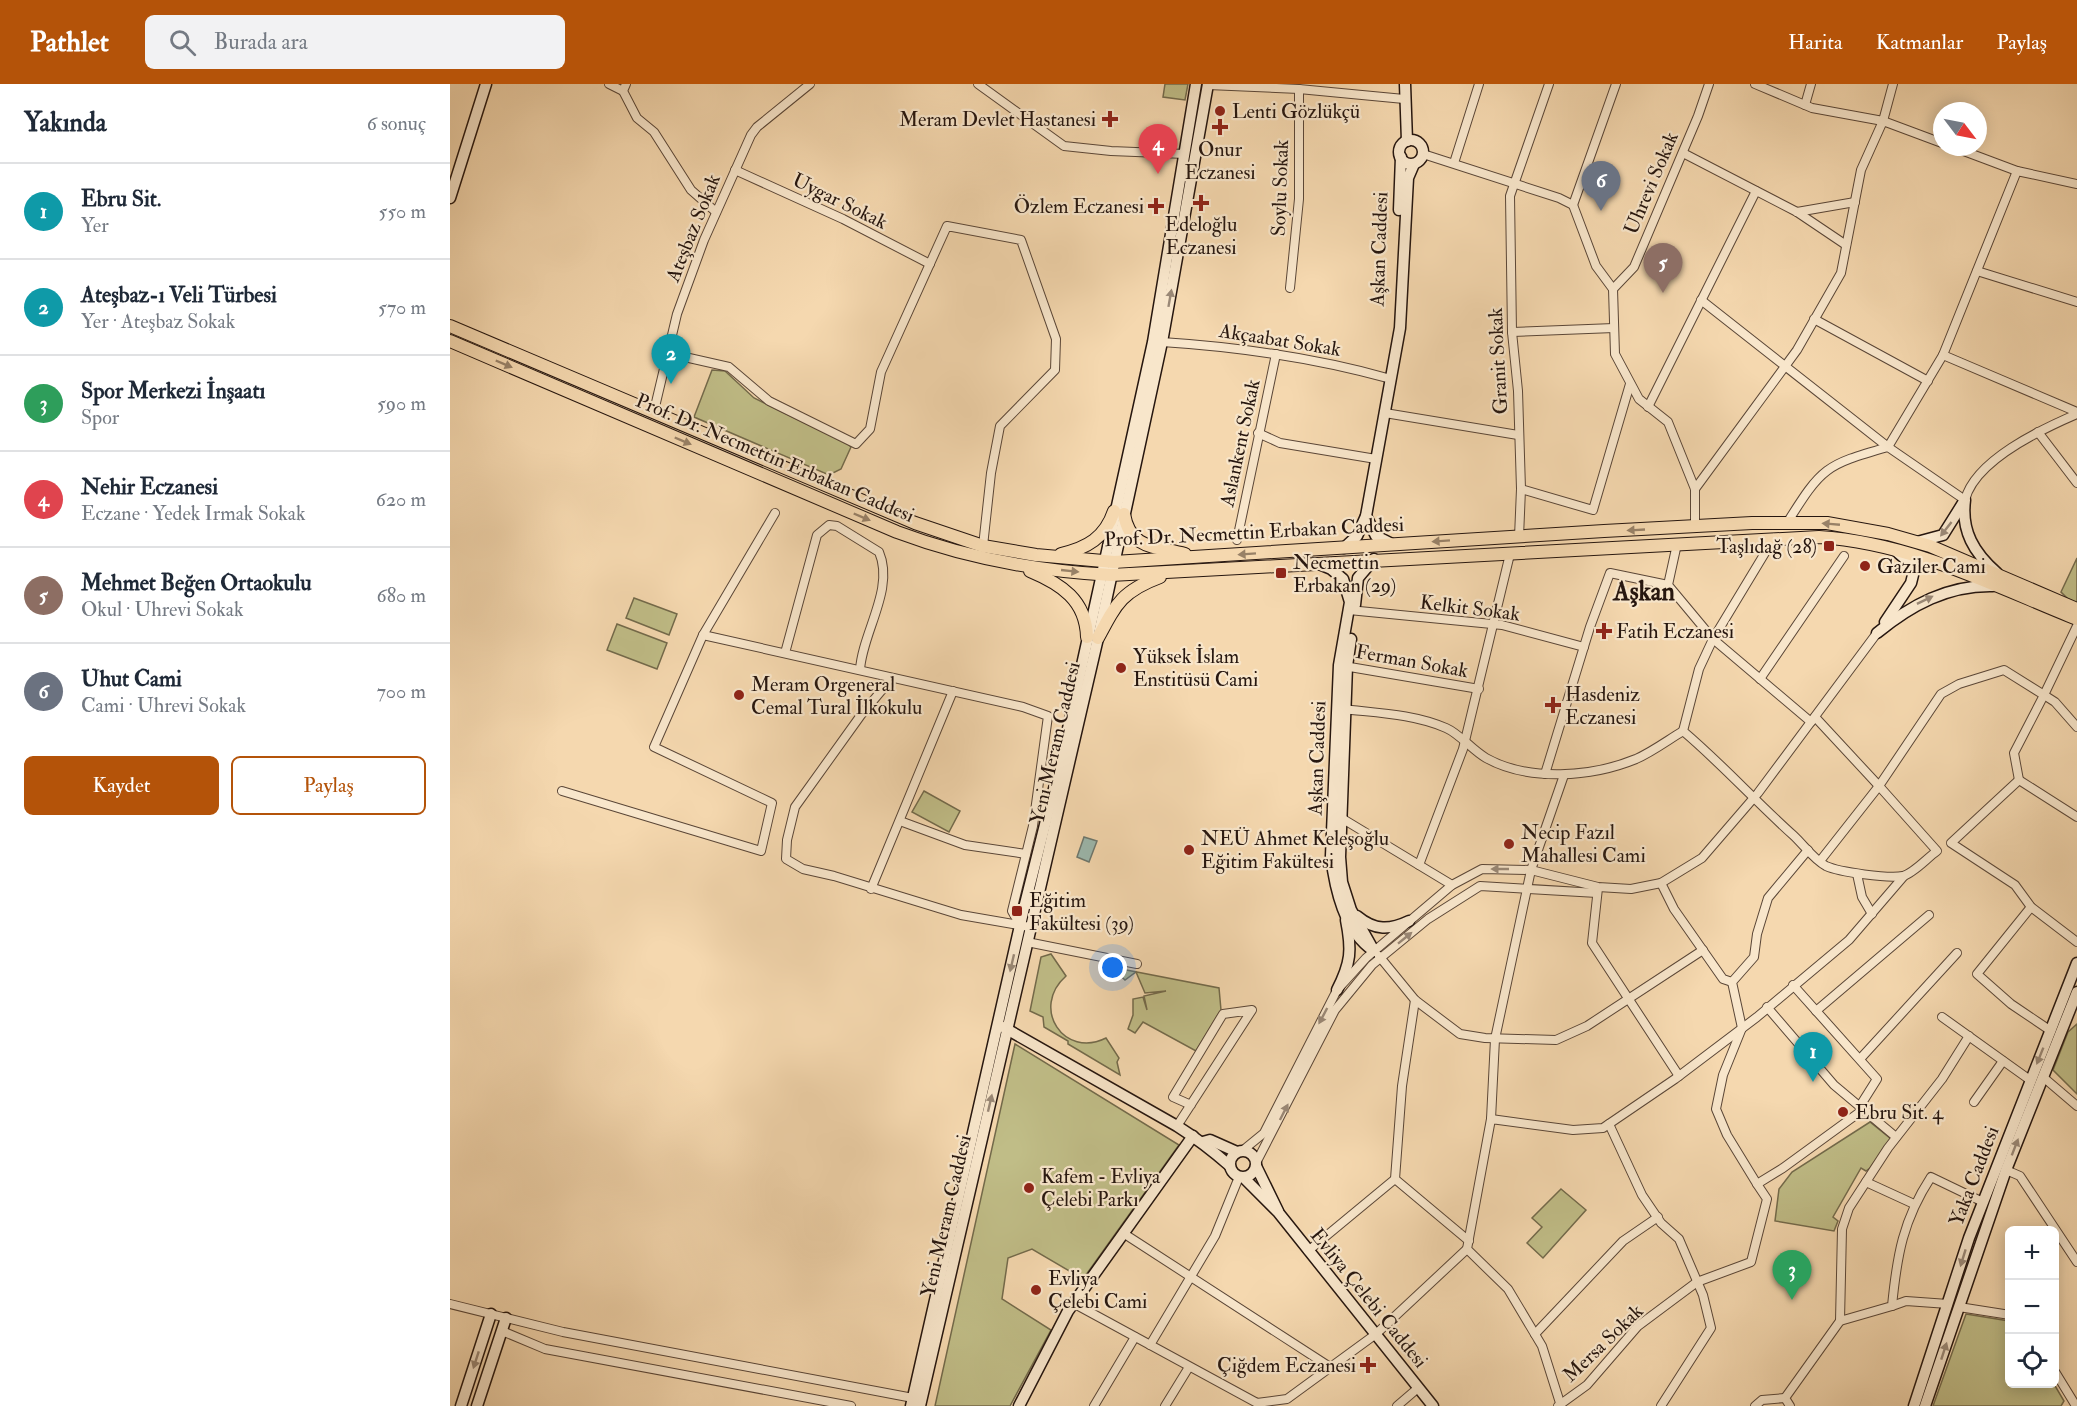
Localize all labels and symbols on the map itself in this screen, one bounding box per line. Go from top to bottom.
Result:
place label: Lenti Gözlükçü [1232,99,1360,124]
north arrow [1933,102,1987,156]
marker: Lenti Gözlükçü [1213,104,1227,118]
place label: Meram Devlet Hastanesi [899,107,1096,132]
marker: Meram Devlet Hastanesi [1101,110,1119,128]
marker: Onur Eczanesi [1213,120,1227,134]
pin: 4 [1138,124,1178,174]
street label: Uhrevi Sokak [1618,128,1684,238]
place label: Onur Eczanesi [1184,137,1256,185]
street label: Soylu Sokak [1266,139,1294,237]
pin: 6 [1582,162,1620,211]
street label: Uygar Sokak [788,167,892,235]
street label: Ateşbaz Sokak [660,170,726,287]
street label: Aşkan Caddesi [1364,191,1393,308]
place label: Özlem Eczanesi [1014,194,1144,219]
marker: Edeloğlu Eczanesi [1194,196,1208,210]
marker: Özlem Eczanesi [1149,199,1163,213]
place label: Edeloğlu Eczanesi [1165,212,1237,260]
pin: 5 [1644,244,1682,293]
one-way arrow [1166,289,1175,308]
street label: Granit Sokak [1483,307,1513,415]
street label: Akçaabat Sokak [1216,318,1343,362]
pin: 2 [652,334,690,384]
one-way arrow [495,359,513,369]
street label: Aslankent Sokak [1214,377,1266,510]
street label: Prof. Dr. Necmettin Erbakan Caddesi [632,388,918,528]
one-way arrow [674,437,692,446]
street label: Prof. Dr. Necmettin Erbakan Caddesi [1103,512,1405,552]
one-way arrow [854,513,871,522]
one-way arrow [1821,519,1840,529]
one-way arrow [1941,521,1953,536]
one-way arrow [1626,525,1645,534]
place label: Taşlıdağ (28) [1716,534,1817,559]
one-way arrow [1432,537,1451,546]
marker: Taşlıdağ (28) [1822,539,1836,553]
one-way arrow [1237,549,1256,558]
place label: Necmettin Erbakan (29) [1293,550,1396,598]
place label: Gaziler Cami [1877,554,1986,579]
marker: Gaziler Cami [1858,559,1872,573]
one-way arrow [1061,566,1080,576]
marker: Necmettin Erbakan (29) [1274,566,1288,580]
district label: Aşkan [1612,576,1675,608]
street label: Kelkit Sokak [1419,589,1522,627]
one-way arrow [1917,596,1934,605]
place label: Fatih Eczanesi [1616,619,1734,644]
marker: Fatih Eczanesi [1597,624,1611,638]
street label: Ferman Sokak [1354,639,1471,683]
place label: Yüksek İslam Enstitüsü Cami [1133,644,1258,692]
street label: Yeni Meram Caddesi [1024,659,1086,827]
marker: Yüksek İslam Enstitüsü Cami [1114,661,1128,675]
place label: Meram Orgeneral Cemal Tural İlkokulu [751,672,922,720]
place label: Hasdeniz Eczanesi [1565,682,1640,730]
marker: Meram Orgeneral Cemal Tural İlkokulu [732,688,746,702]
marker: Hasdeniz Eczanesi [1546,698,1560,712]
street label: Aşkan Caddesi [1302,700,1331,817]
place label: Necip Fazıl Mahallesi Cami [1521,820,1646,868]
place label: NEÜ Ahmet Keleşoğlu Eğitim Fakültesi [1201,826,1389,874]
marker: Necip Fazıl Mahallesi Cami [1502,837,1516,851]
marker: NEÜ Ahmet Keleşoğlu Eğitim Fakültesi [1182,843,1196,857]
one-way arrow [1490,864,1509,874]
place label: Eğitim Fakültesi (39) [1029,888,1134,936]
marker: Eğitim Fakültesi (39) [1010,904,1024,918]
one-way arrow [1398,932,1413,944]
your location [1098,953,1127,982]
one-way arrow [1006,954,1016,972]
one-way arrow [1318,1007,1328,1024]
pin: 1 [1794,1032,1832,1082]
one-way arrow [2035,1048,2045,1066]
one-way arrow [986,1094,995,1113]
place label: Ebru Sit. 4 [1855,1100,1944,1125]
one-way arrow [1279,1104,1288,1121]
marker: Ebru Sit. 4 [1836,1105,1850,1119]
street label: Yaka Caddesi [1944,1123,2004,1229]
street label: Yeni Meram Caddesi [915,1132,977,1300]
one-way arrow [2011,1138,2021,1156]
place label: Kafem - Evliya Çelebi Parkı [1041,1164,1161,1212]
marker: Kafem - Evliya Çelebi Parkı [1022,1181,1036,1195]
street label: Evliya Çelebi Caddesi [1305,1223,1433,1373]
one-way arrow [1958,1249,1967,1267]
pin: 3 [1772,1250,1812,1300]
place label: Evliya Çelebi Cami [1048,1266,1147,1314]
marker: Evliya Çelebi Cami [1029,1283,1043,1297]
street label: Mersa Sokak [1558,1298,1649,1387]
one-way arrow [1940,1342,1950,1360]
one-way arrow [470,1351,480,1369]
place label: Çiğdem Eczanesi [1217,1353,1356,1378]
marker: Çiğdem Eczanesi [1361,1358,1375,1372]

